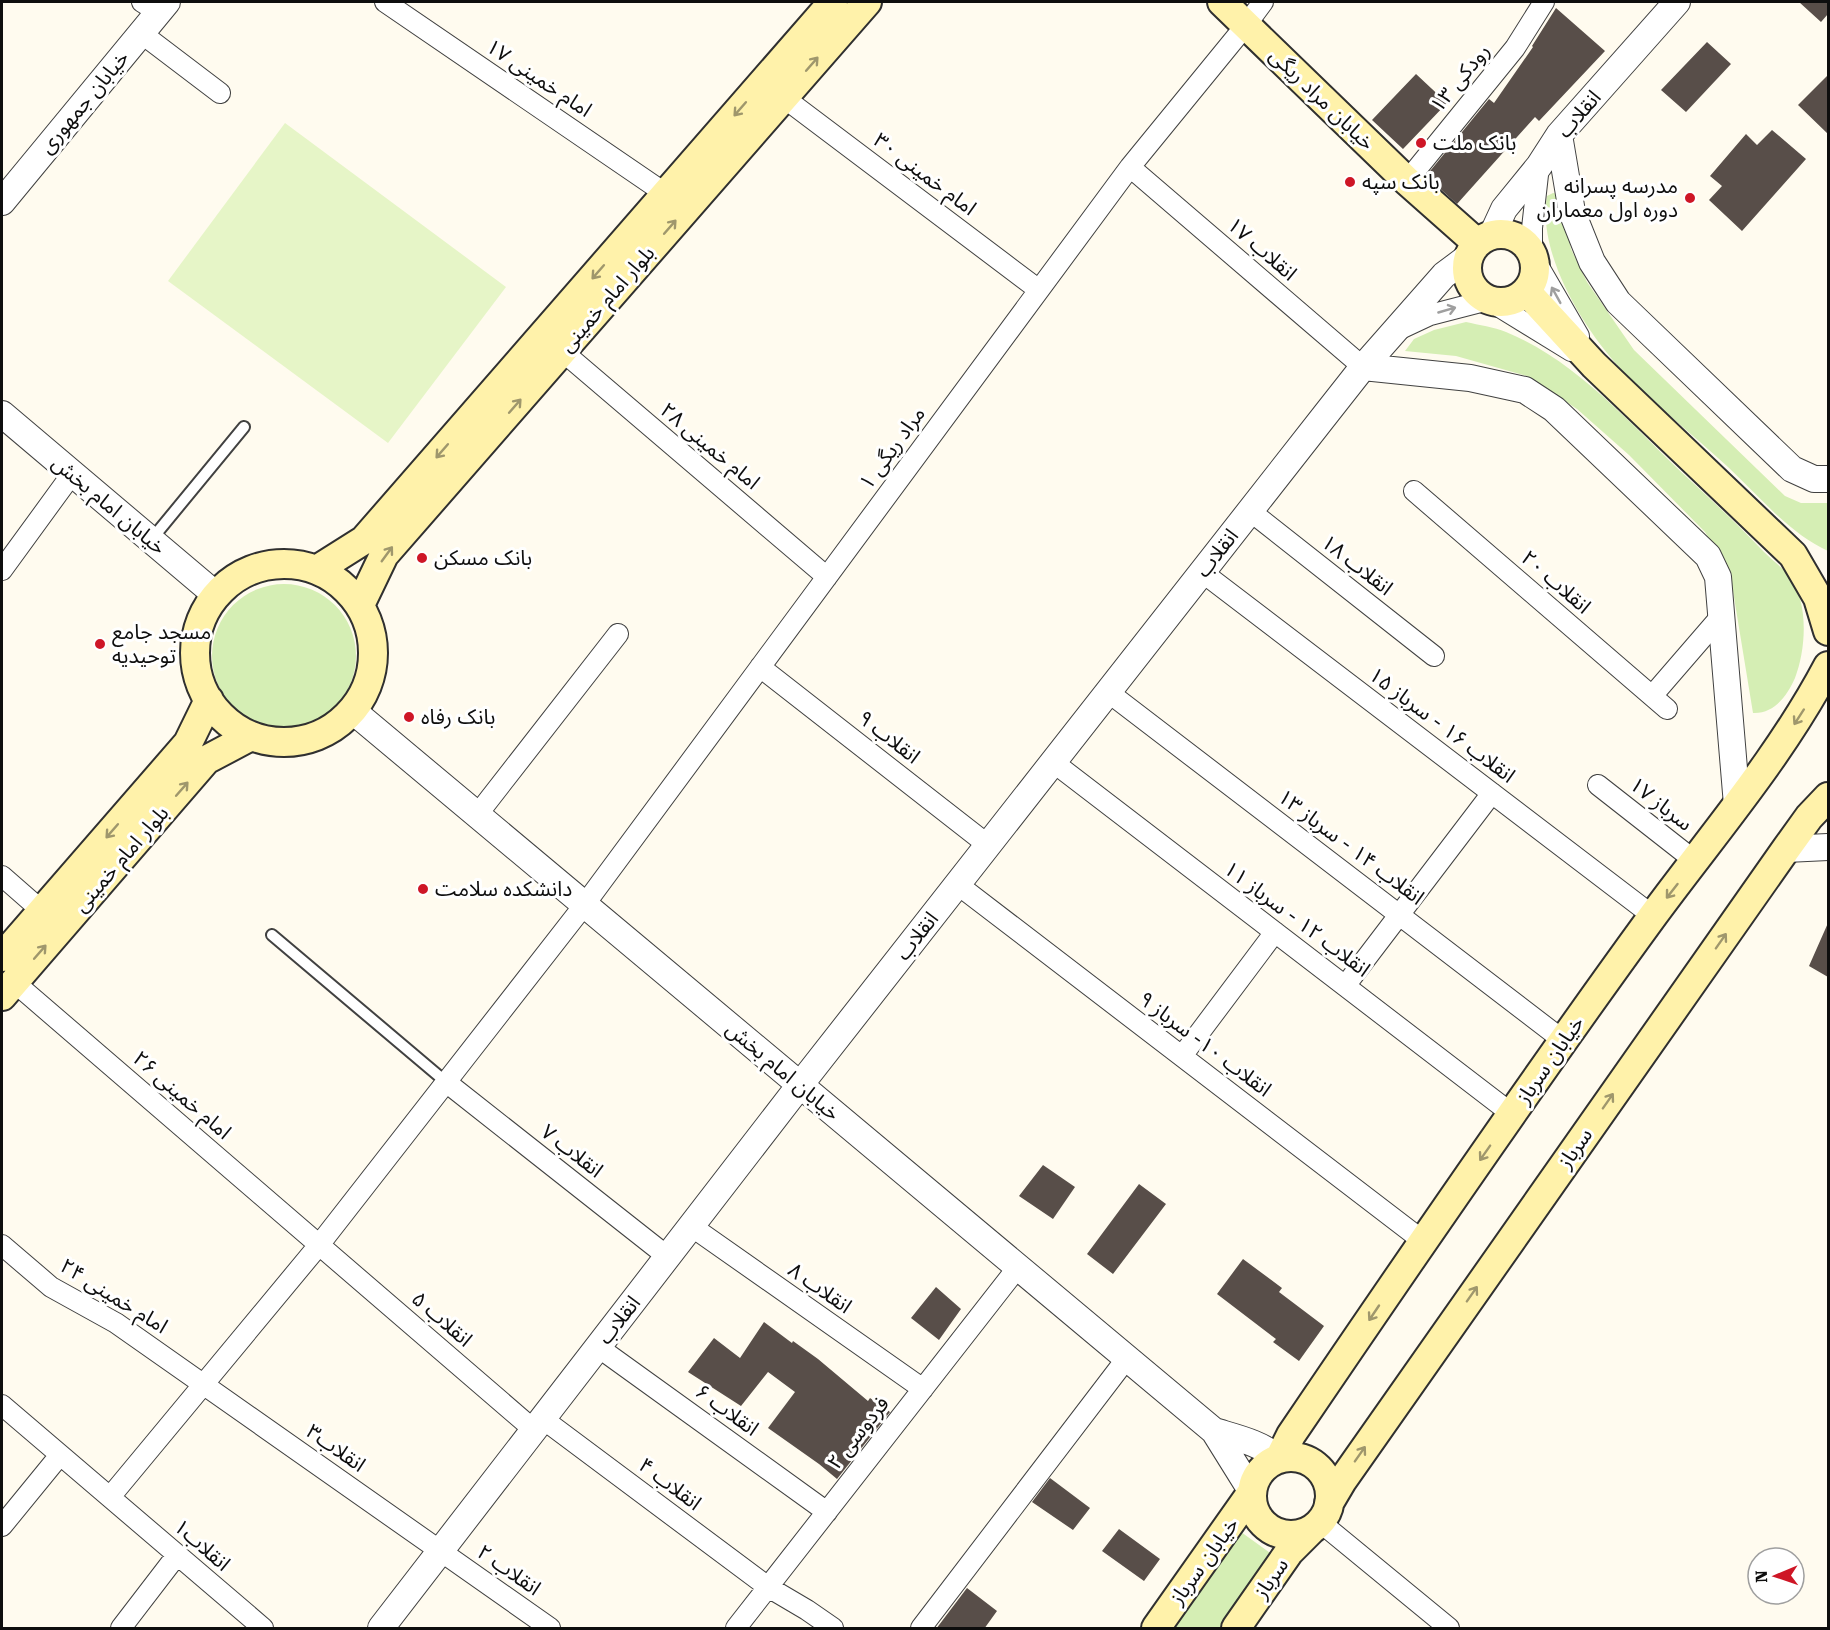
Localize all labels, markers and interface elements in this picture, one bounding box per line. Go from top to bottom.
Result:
street label: امام خمینی ۱۷ [479,34,596,125]
street label: رودکی ۱۳ [1425,39,1495,117]
street label: خیابان مراد ریگی [1265,43,1379,155]
street label: خیابان جمهوری [34,46,134,158]
one-way arrow [805,57,819,72]
street label: انقلاب [1552,86,1606,142]
one-way arrow [733,101,747,116]
street label: امام خمینی ۳۰ [867,128,981,223]
place label: بانک ملت [1433,131,1516,155]
marker: بانک ملت [1414,136,1428,150]
place label: بانک سپه [1362,170,1440,195]
place label: مدرسه پسرانه دوره اول معماران [1537,174,1678,222]
marker: بانک سپه [1343,175,1357,189]
marker: مدرسه پسرانه دوره اول معماران [1683,191,1697,205]
street label: انقلاب ۱۷ [1222,212,1302,286]
one-way arrow [663,220,677,235]
street label: بلوار امام خمینی [554,241,663,359]
one-way arrow [591,264,605,279]
one-way arrow [1550,287,1562,304]
one-way arrow [1437,304,1456,315]
one-way arrow [508,398,521,414]
street label: امام خمینی ۲۸ [653,398,764,497]
street label: مراد ریگی ۱ [854,402,930,494]
one-way arrow [435,443,449,458]
street label: خیابان امام بخش [45,450,171,563]
street label: انقلاب [1191,524,1243,582]
street label: انقلاب ۱۸ [1317,530,1397,600]
street label: انقلاب ۲۰ [1516,545,1596,619]
one-way arrow [381,546,393,562]
place label: بانک مسکن [434,546,532,570]
marker: بانک مسکن [415,551,429,565]
place label: مسجد جامع توحیدیه [112,620,211,668]
marker: مسجد جامع توحیدیه [93,637,107,651]
street label: انقلاب ۱۶ - سرباز ۱۵ [1364,662,1520,788]
place label: بانک رفاه [421,705,495,729]
street label: انقلاب ۹ [853,705,925,769]
one-way arrow [1792,708,1805,725]
marker: بانک رفاه [402,710,416,724]
street label: سرباز ۱۷ [1625,772,1697,836]
one-way arrow [175,781,189,796]
street label: انقلاب ۱۴ - سرباز ۱۳ [1273,784,1429,910]
street label: بلوار امام خمینی [68,801,177,919]
one-way arrow [105,823,119,838]
street label: انقلاب ۱۲ - سرباز ۱۱ [1219,856,1375,982]
place label: دانشکده سلامت [435,877,572,901]
marker: دانشکده سلامت [416,882,430,896]
one-way arrow [1665,883,1678,899]
street label: انقلاب [891,907,943,965]
one-way arrow [1715,934,1727,950]
one-way arrow [33,944,47,959]
street label: انقلاب ۱۰- سرباز ۹ [1134,986,1276,1102]
street label: خیابان سرباز [1511,1012,1589,1109]
street label: خیابان امام بخش [719,1016,845,1129]
street label: امام خمینی ۲۶ [125,1046,236,1147]
one-way arrow [1602,1093,1614,1109]
street label: انقلاب ۷ [536,1119,608,1183]
street label: سرباز [1552,1123,1597,1174]
one-way arrow [1479,1144,1491,1160]
street label: امام خمینی ۲۴ [54,1254,172,1342]
street label: انقلاب ۸ [784,1258,856,1318]
street label: انقلاب ۵ [407,1286,477,1352]
one-way arrow [1466,1287,1478,1303]
street label: انقلاب [593,1291,645,1349]
one-way arrow [1368,1304,1380,1320]
street label: انقلاب ۶ [691,1379,763,1441]
street label: فردوسی ۲ [822,1392,894,1474]
street label: انقلاب۳ [302,1419,370,1477]
one-way arrow [1354,1447,1366,1463]
street label: انقلاب ۴ [634,1453,706,1515]
street label: خیابان سرباز [1164,1513,1244,1610]
street label: انقلاب۱ [169,1514,235,1576]
street label: انقلاب ۲ [473,1540,545,1600]
north arrow [1746,1546,1806,1606]
street label: سرباز [1248,1553,1293,1604]
text: N [1752,1570,1771,1583]

